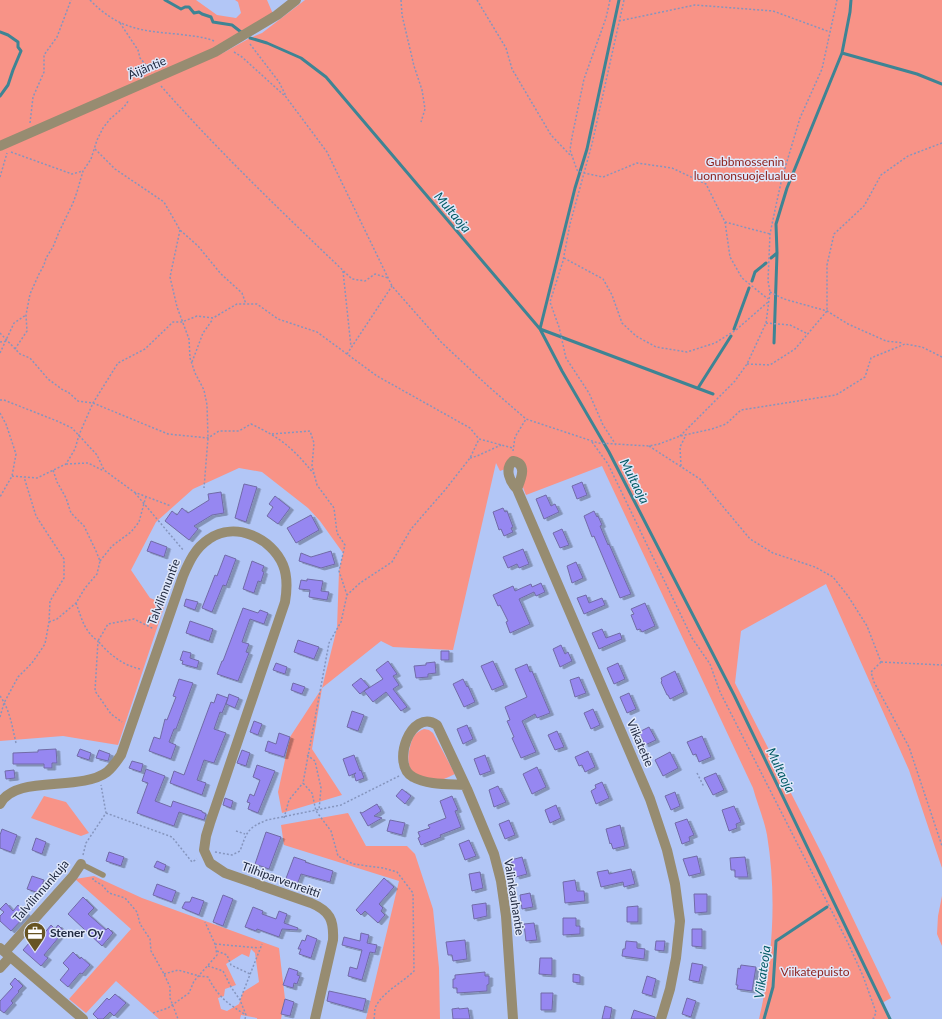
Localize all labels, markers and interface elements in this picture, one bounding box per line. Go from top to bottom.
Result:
street label: Äijäntie [125,53,168,82]
park label: Gubbmossenin luonnonsuojelualue [694,154,796,183]
water label: Multaoja [431,188,475,236]
water label: Multaoja [617,456,653,507]
street label: Talvilinnuntie [144,557,183,627]
street label: Viikatetie [624,717,657,769]
water label: Multaoja [763,745,799,796]
street label: Talvilinnunkuja [9,856,72,925]
street label: Tilhiparvenreitti [240,858,323,901]
street label: Valinkauhantie [501,858,528,936]
office icon: Stener Oy [22,920,48,953]
place label: Stener Oy [50,925,104,940]
water label: Viikateoja [750,944,774,1000]
park label: Viikatepuisto [780,964,850,979]

